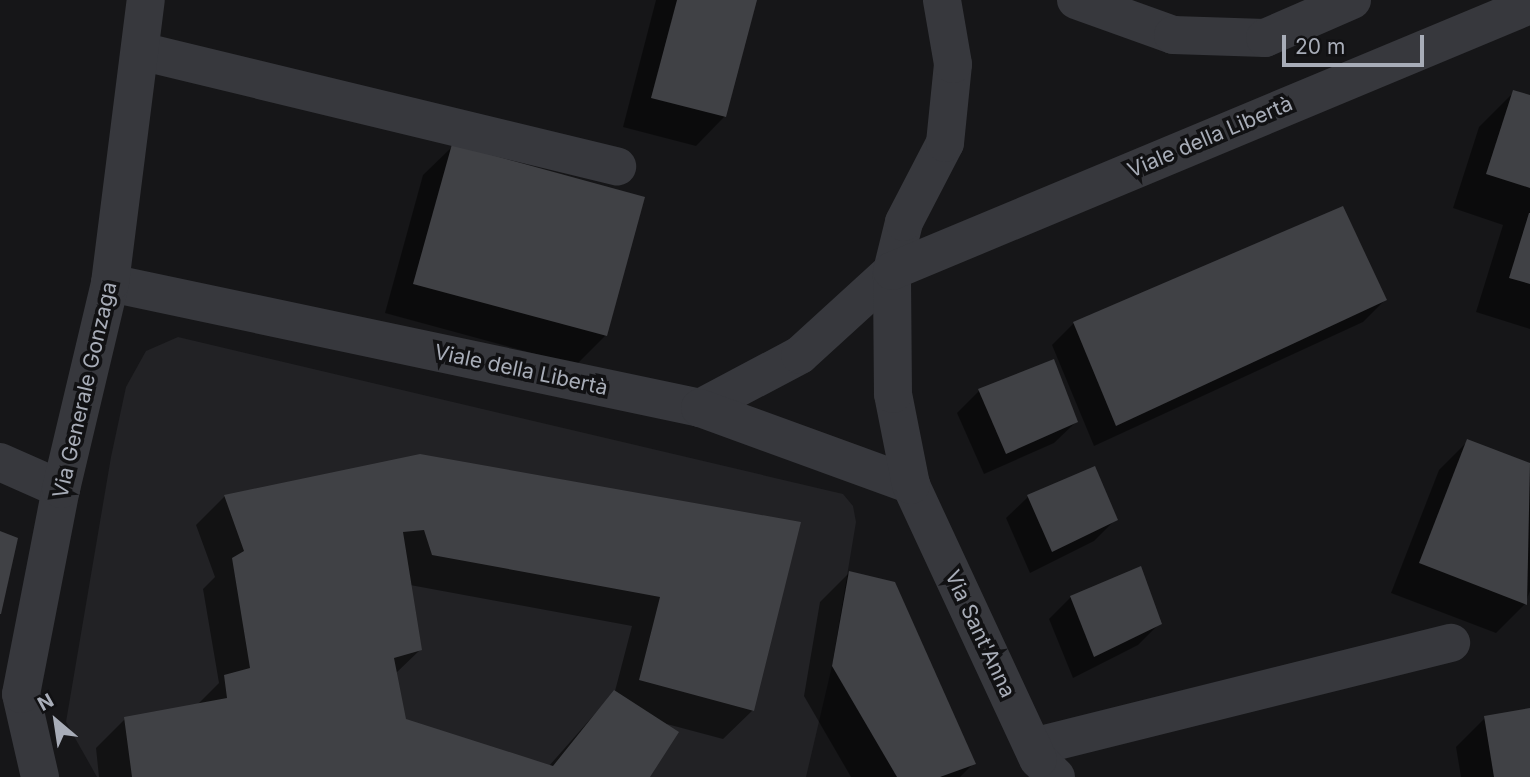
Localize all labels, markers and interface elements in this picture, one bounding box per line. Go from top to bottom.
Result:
scale bar [1285,21,1427,65]
text: 20 m [1295,34,1345,59]
street label: Viale della Libertà [1124,91,1296,183]
street label: Via Generale Gonzaga [48,279,122,501]
street label: Viale della Libertà [432,339,610,401]
street label: Via Sant'Anna [940,566,1020,702]
north arrow [21,686,91,756]
text: N [34,689,57,716]

